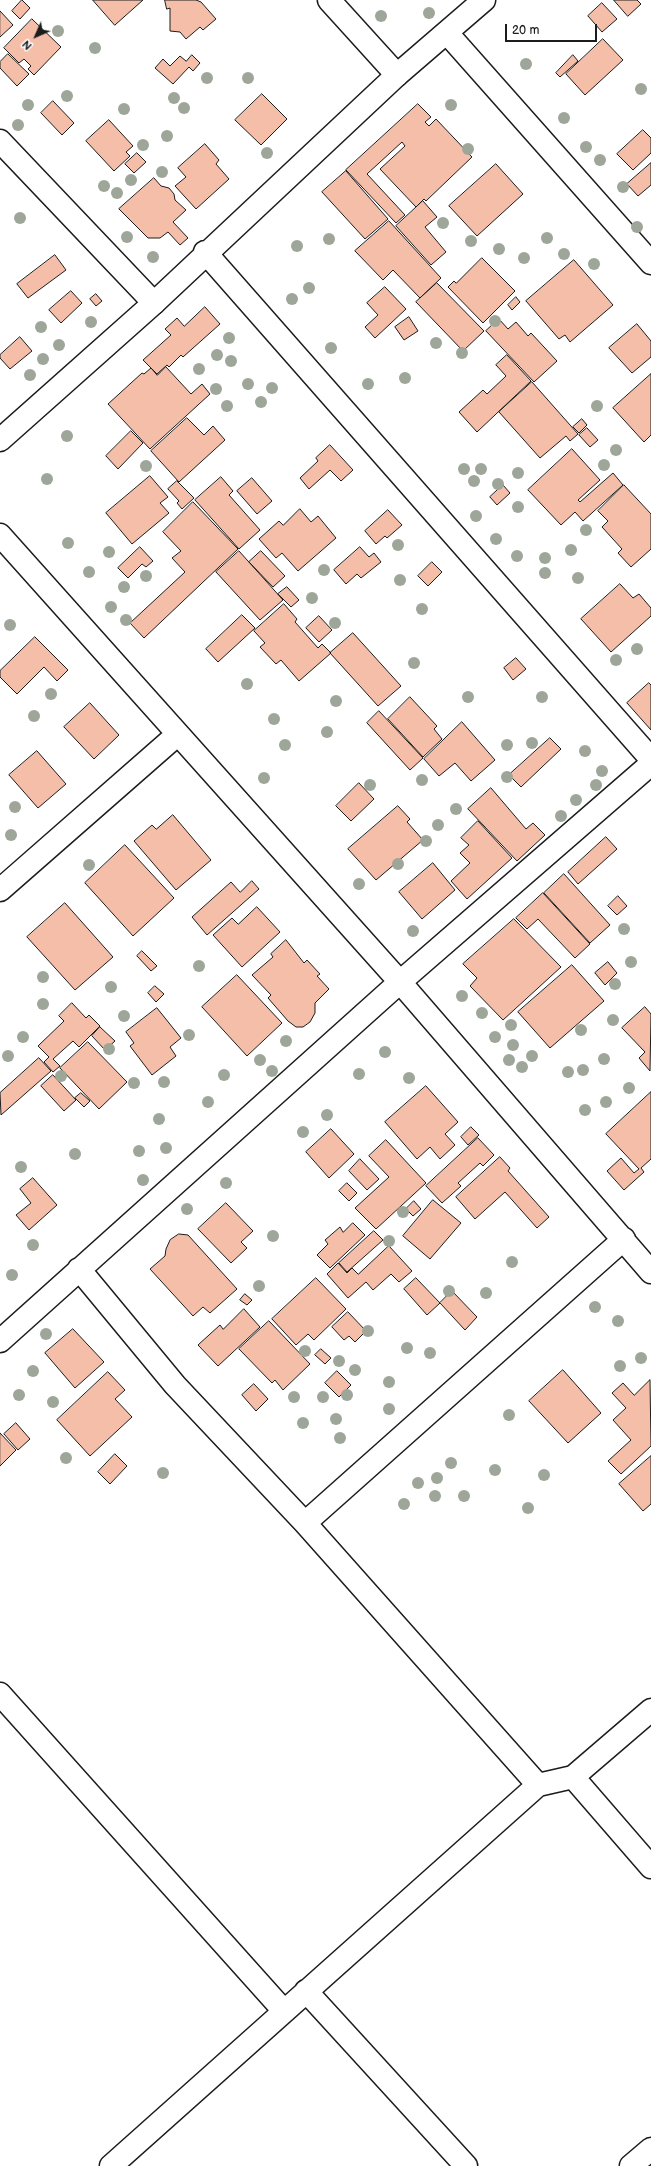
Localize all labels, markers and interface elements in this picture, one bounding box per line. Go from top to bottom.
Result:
north arrow [16,16,56,56]
scale bar [507,16,599,42]
text: 20 m [512,23,539,38]
text: N [20,37,35,52]

